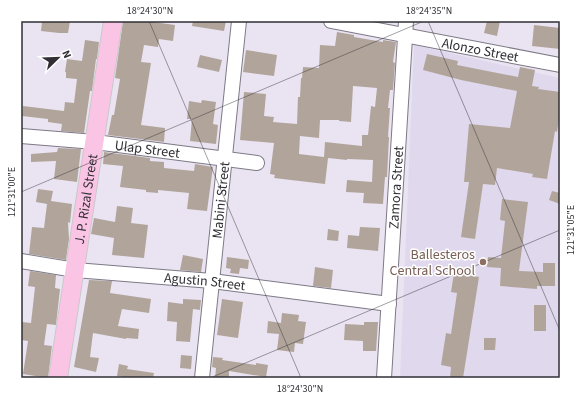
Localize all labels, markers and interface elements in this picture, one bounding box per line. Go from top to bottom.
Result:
text: 18°24'30"N [127,4,173,18]
text: 18°24'35"N [406,4,452,18]
street label: Alonzo Street [440,34,520,68]
north arrow [38,38,78,78]
text: N [58,48,75,61]
street label: Ulap Street [113,136,181,164]
street label: Zamora Street [384,145,409,230]
street label: J. P. Rizal Street [70,153,103,246]
street label: Mabini Street [208,160,235,240]
text: 121°31'00"E [5,167,19,217]
text: 121°31'05"E [564,205,578,255]
place label: Ballesteros Central School [389,245,475,281]
marker: Ballesteros Central School [478,257,488,267]
street label: Agustin Street [163,268,247,296]
text: 18°24'30"N [277,382,323,396]

